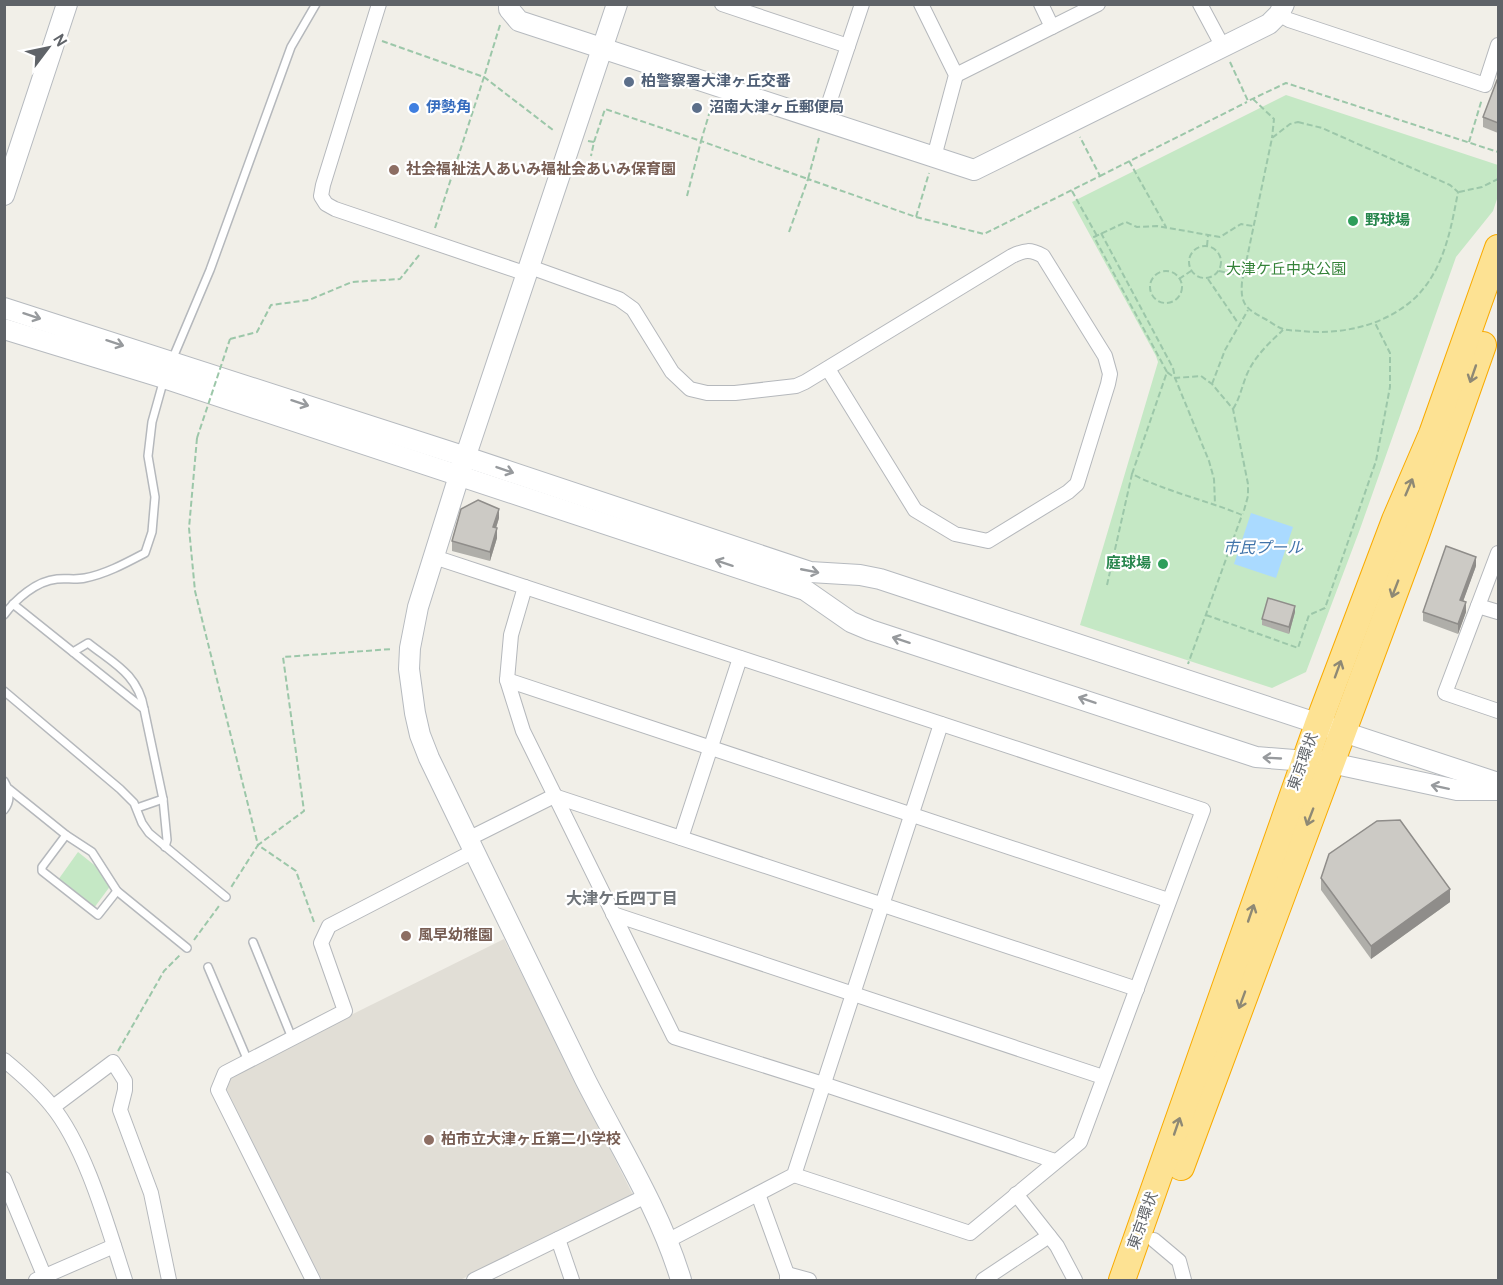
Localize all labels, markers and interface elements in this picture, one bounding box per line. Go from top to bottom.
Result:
north arrow [18,18,78,78]
text: N [47,31,71,51]
place label: 柏警察署大津ヶ丘交番 [641,73,791,92]
marker: 柏警察署大津ヶ丘交番 [622,75,636,89]
place label: 伊勢角 [426,99,471,118]
place label: 沼南大津ヶ丘郵便局 [709,99,844,118]
marker: 伊勢角 [407,101,421,115]
marker: 沼南大津ヶ丘郵便局 [690,101,704,115]
place label: 社会福祉法人あいみ福祉会あいみ保育園 [406,160,676,180]
marker: 社会福祉法人あいみ福祉会あいみ保育園 [387,163,401,177]
place label: 野球場 [1365,212,1410,231]
marker: 野球場 [1346,214,1360,228]
park label: 大津ケ丘中央公園 [1226,261,1346,280]
one-way arrow [22,312,41,323]
one-way arrow [105,338,124,349]
one-way arrow [1466,364,1477,383]
one-way arrow [290,398,309,409]
one-way arrow [496,465,515,476]
one-way arrow [1404,478,1415,497]
water label: 市民プール [1223,539,1304,559]
place label: 庭球場 [1106,555,1151,574]
one-way arrow [715,557,734,568]
marker: 庭球場 [1156,557,1170,571]
one-way arrow [800,565,819,577]
one-way arrow [1388,580,1399,598]
one-way arrow [892,634,911,645]
one-way arrow [1333,660,1344,679]
one-way arrow [1078,694,1097,705]
street label: 東京環状 [1284,730,1323,793]
one-way arrow [1263,752,1283,763]
one-way arrow [1431,780,1450,792]
one-way arrow [1304,807,1315,826]
district label: 大津ケ丘四丁目 [566,890,678,910]
one-way arrow [1246,904,1257,923]
place label: 風早幼稚園 [418,927,493,946]
marker: 風早幼稚園 [399,929,413,943]
one-way arrow [1236,990,1247,1009]
one-way arrow [1172,1117,1183,1136]
place label: 柏市立大津ヶ丘第二小学校 [441,1131,621,1150]
marker: 柏市立大津ヶ丘第二小学校 [422,1133,436,1147]
street label: 東京環状 [1124,1189,1163,1252]

